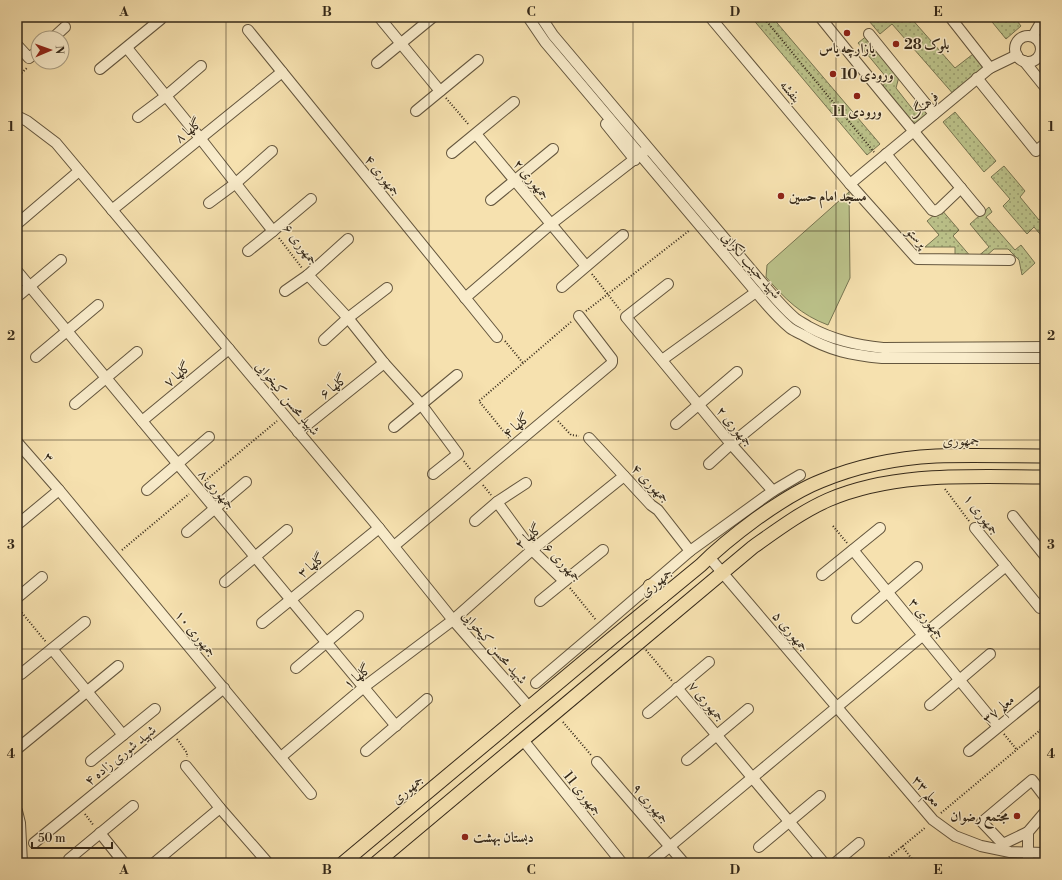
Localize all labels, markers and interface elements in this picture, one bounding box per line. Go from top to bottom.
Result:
text: A [118,4,129,20]
text: B [322,4,332,20]
text: C [526,4,536,20]
text: D [730,4,740,20]
text: E [933,4,943,20]
marker: یازارچه یاس [842,28,852,38]
north arrow [30,30,70,70]
place label: بلوک 28 [904,36,950,54]
marker: بلوک 28 [891,39,901,49]
place label: یازارچه یاس [819,40,876,58]
text: N [52,45,66,55]
place label: ورودی 10 [841,66,893,84]
marker: ورودی 10 [828,69,838,79]
street label: بنفشه [776,77,805,107]
street label: فرهنگ [904,87,943,124]
marker: ورودی 11 [852,91,862,101]
place label: ورودی 11 [832,103,882,121]
street label: گلها ۸ [171,114,206,147]
text: 1 [8,119,15,135]
text: 1 [1048,119,1055,135]
street label: جمهوری ۴ [360,151,404,200]
street label: جمهوری ۲ [509,156,554,204]
place label: مسجد امام حسین [789,188,867,209]
marker: مسجد امام حسین [776,191,786,201]
street label: جمهوری ۶ [278,220,322,269]
street label: پرستو [900,222,932,253]
street label: شهید حبیب لکزایی [717,228,785,303]
text: 2 [7,328,15,344]
text: 2 [1047,328,1055,344]
street label: گلها ۷ [160,358,195,392]
street label: شهید محسن کیخوایی [251,358,324,440]
street label: گلها ۶ [316,370,351,403]
street label: جمهوری ۲ [712,403,757,451]
street label: گلها ۴ [499,409,534,443]
street label: جمهوری [943,432,979,450]
street label: ۳ [39,449,58,467]
street label: جمهوری ۴ [627,460,673,507]
street label: جمهوری ۸ [194,466,239,514]
street label: جمهوری ۱ [959,490,1003,539]
street label: گلها ۲ [511,520,546,554]
text: 3 [7,537,15,553]
text: 3 [1047,537,1055,553]
street label: جمهوری ۶ [539,539,585,586]
street label: گلها ۳ [294,549,329,582]
street label: جمهوری [637,564,677,601]
street label: جمهوری ۳ [904,594,948,643]
street label: جمهوری ۱۰ [170,606,220,661]
street label: شهید محسن کیخوایی [457,607,531,688]
street label: جمهوری ۵ [768,608,813,656]
street label: گلها ۱ [340,660,375,693]
street label: جمهوری ۷ [684,678,729,726]
street label: معلم ۳۷ [979,691,1022,732]
street label: شهید شوری زاده ۴ [81,721,160,790]
text: 4 [7,746,16,762]
text: 4 [1047,746,1056,762]
street label: جمهوری 11 [559,768,606,820]
street label: جمهوری [388,771,428,808]
street label: معلم ۳۳ [904,772,945,815]
street label: جمهوری ۹ [628,780,673,828]
place label: مجتمع رضوان [950,808,1010,829]
marker: مجتمع رضوان [1012,811,1022,821]
scale bar [32,824,112,850]
place label: دبستان بهشت [473,829,534,847]
text: 50 m [38,831,66,846]
marker: دبستان بهشت [460,832,470,842]
text: A [118,862,129,878]
text: B [322,862,332,878]
text: C [526,862,536,878]
text: D [730,862,740,878]
text: E [933,862,943,878]

